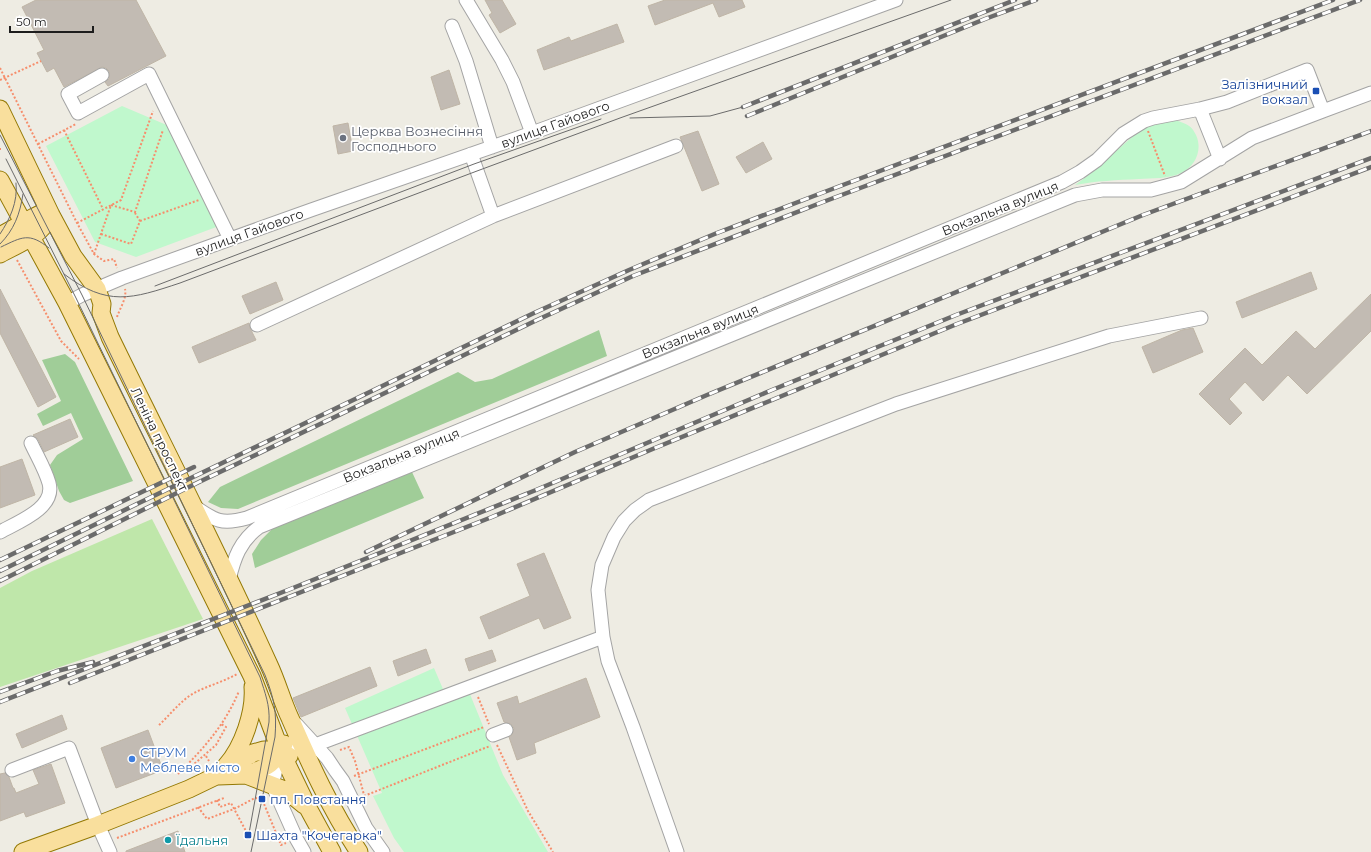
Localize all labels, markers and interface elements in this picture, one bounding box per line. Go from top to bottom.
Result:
scale bar [10,8,93,34]
text: 50 m [16,14,47,29]
place label: Залізничний вокзал [1221,76,1308,107]
marker: Залізничний вокзал [1311,86,1321,96]
street label: вулиця Гайового [499,97,611,151]
place label: Церква Вознесіння Господнього [351,123,483,154]
marker: Церква Вознесіння Господнього [338,133,348,143]
street label: Вокзальна вулиця [939,177,1061,239]
street label: вулиця Гайового [193,205,305,259]
street label: Вокзальна вулиця [639,300,761,362]
street label: Леніна проспект [128,384,193,494]
street label: Вокзальна вулиця [340,424,462,486]
place label: СТРУМ Меблеве місто [140,744,240,775]
marker: СТРУМ Меблеве місто [127,754,137,764]
place label: пл. Повстання [270,791,366,807]
marker: пл. Повстання [257,794,267,804]
place label: Шахта "Кочегарка" [256,827,382,843]
marker: Шахта "Кочегарка" [243,830,253,840]
place label: Їдальня [176,832,228,848]
marker: Їдальня [163,835,173,845]

